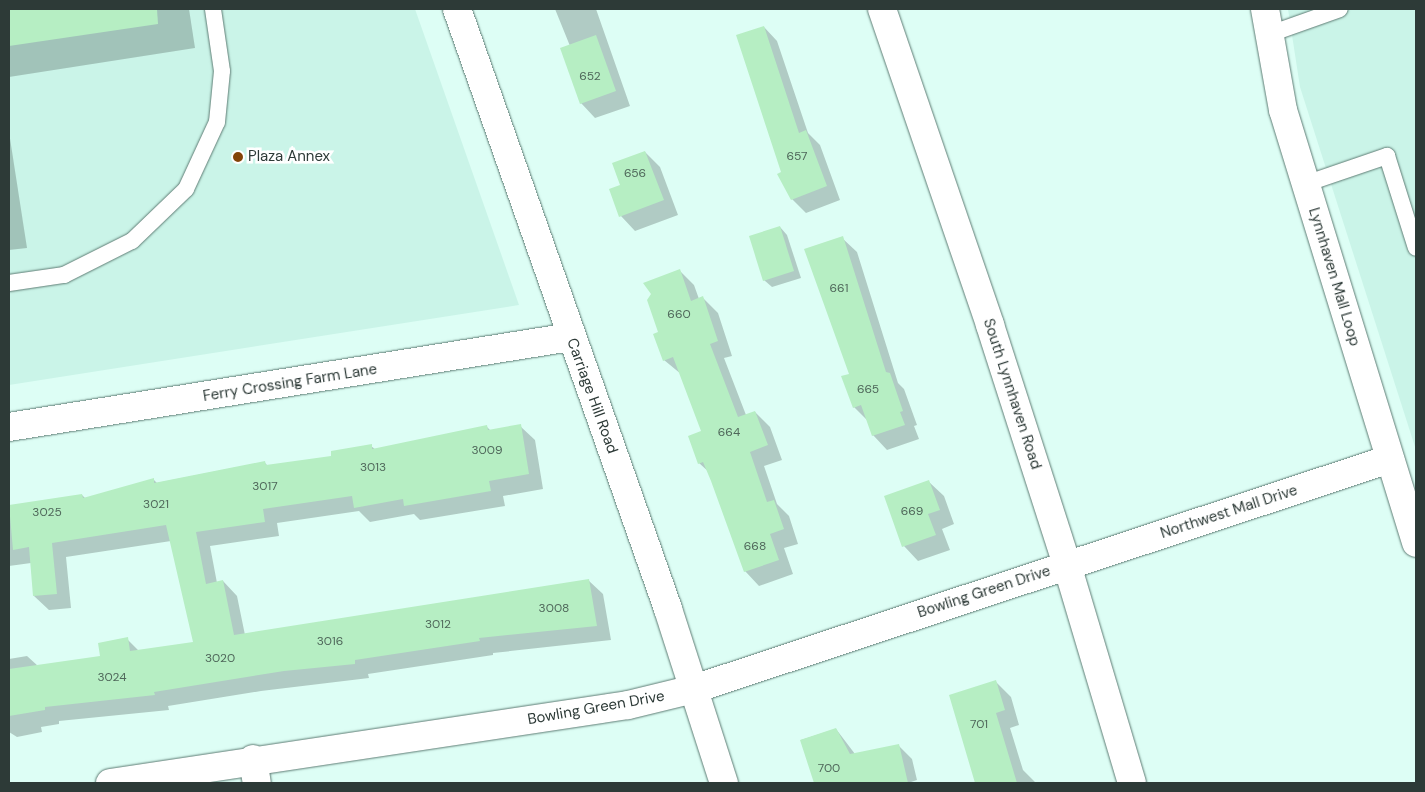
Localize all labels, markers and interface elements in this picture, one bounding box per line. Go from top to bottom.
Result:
house number: 652 [579,70,601,84]
place label: Plaza Annex [248,148,330,166]
house number: 657 [787,150,807,164]
marker: Plaza Annex [232,151,244,163]
house number: 656 [624,167,646,181]
street label: Lynnhaven Mall Loop [1304,206,1364,348]
house number: 661 [830,282,848,296]
house number: 660 [667,308,691,322]
street label: South Lynnhaven Road [979,316,1045,472]
street label: Carriage Hill Road [563,336,621,456]
street label: Ferry Crossing Farm Lane [202,360,378,406]
house number: 665 [857,383,879,397]
house number: 664 [718,426,740,440]
house number: 3009 [471,444,503,458]
house number: 3013 [360,461,386,475]
house number: 3017 [252,480,278,494]
street label: Northwest Mall Drive [1158,481,1300,543]
house number: 3021 [143,498,169,512]
house number: 669 [901,505,923,519]
house number: 3025 [32,506,62,520]
house number: 668 [744,540,766,554]
street label: Bowling Green Drive [915,562,1053,622]
house number: 3008 [539,602,569,616]
house number: 3012 [425,618,451,632]
house number: 3016 [317,635,343,649]
house number: 3020 [205,652,235,666]
house number: 3024 [97,671,127,685]
street label: Bowling Green Drive [526,687,666,729]
house number: 701 [970,718,988,732]
house number: 700 [818,762,840,776]

